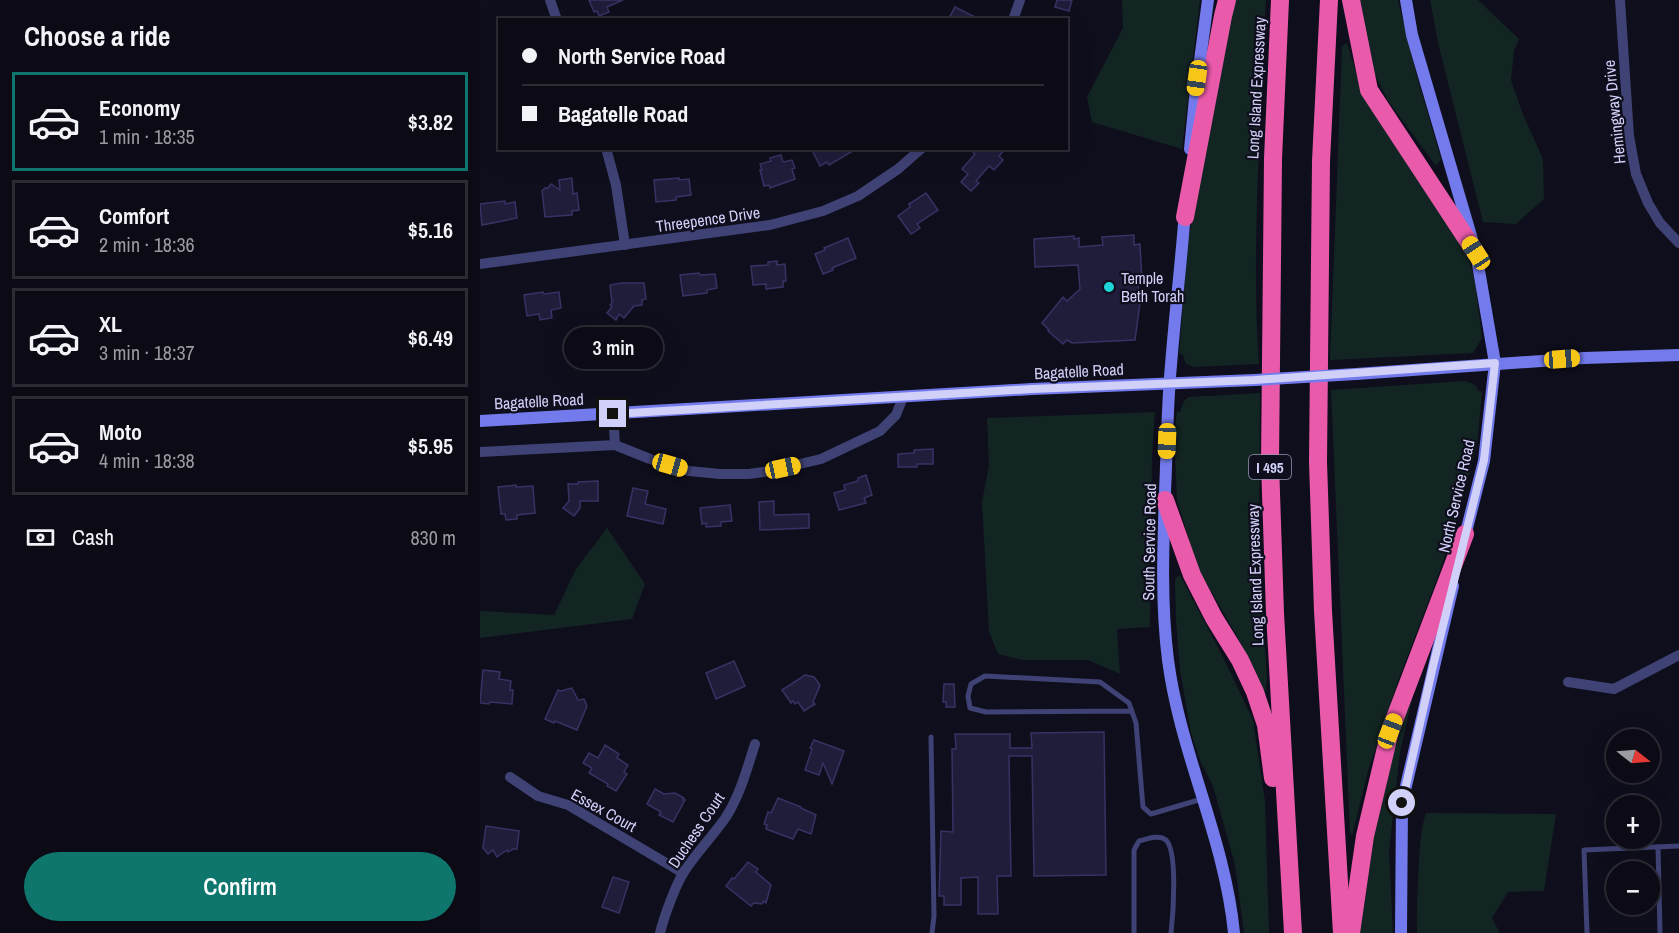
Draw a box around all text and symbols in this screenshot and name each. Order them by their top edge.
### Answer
street label: Long Island Expressway [1241,16,1271,160]
text: Choose a ride [24,18,170,54]
text: North Service Road [558,41,725,71]
car [1186,59,1208,97]
street label: Hemingway Drive [1598,59,1630,165]
text: Economy [99,93,180,123]
icon: car [27,95,81,149]
text: Bagatelle Road [558,99,688,129]
text: $3.82 [408,107,453,137]
text: 1 min · 18:35 [99,123,195,150]
text: Comfort [99,201,169,231]
street label: Threepence Drive [654,201,762,237]
icon: car [27,203,81,257]
text: $5.16 [408,215,453,245]
text: 2 min · 18:36 [99,231,195,258]
car [1459,233,1493,273]
place label: Temple Beth Torah [1121,267,1184,307]
marker: Temple Beth Torah [1102,280,1116,294]
text: XL [99,309,122,339]
icon: car [27,311,81,365]
text: $6.49 [408,323,453,353]
callout: 3 min [564,327,662,369]
text: 3 min [592,334,635,361]
text: 3 min · 18:37 [99,339,195,366]
car [1543,349,1581,369]
street label: Bagatelle Road [1034,358,1124,384]
street label: Bagatelle Road [494,388,584,414]
route end [599,400,626,427]
text: Moto [99,417,142,447]
icon: car [27,419,81,473]
car [1157,423,1177,459]
text: $5.95 [408,431,453,461]
street label: North Service Road [1432,437,1480,555]
text: 4 min · 18:38 [99,447,195,474]
car [650,451,690,479]
car [764,455,802,481]
road number: I 495 [1249,455,1291,479]
street label: South Service Road [1137,483,1161,601]
street label: Long Island Expressway [1242,503,1268,646]
icon: cash [24,521,57,554]
text: Cash [72,522,114,552]
text: 830 m [410,524,456,551]
car [1375,711,1405,751]
north arrow [1606,729,1660,783]
map controls [1606,729,1660,915]
street label: Essex Court [567,783,641,837]
street label: Duchess Court [663,788,730,872]
route start [1388,789,1415,816]
button: + [1606,795,1660,849]
button: Confirm [24,852,456,921]
button: − [1606,861,1660,915]

